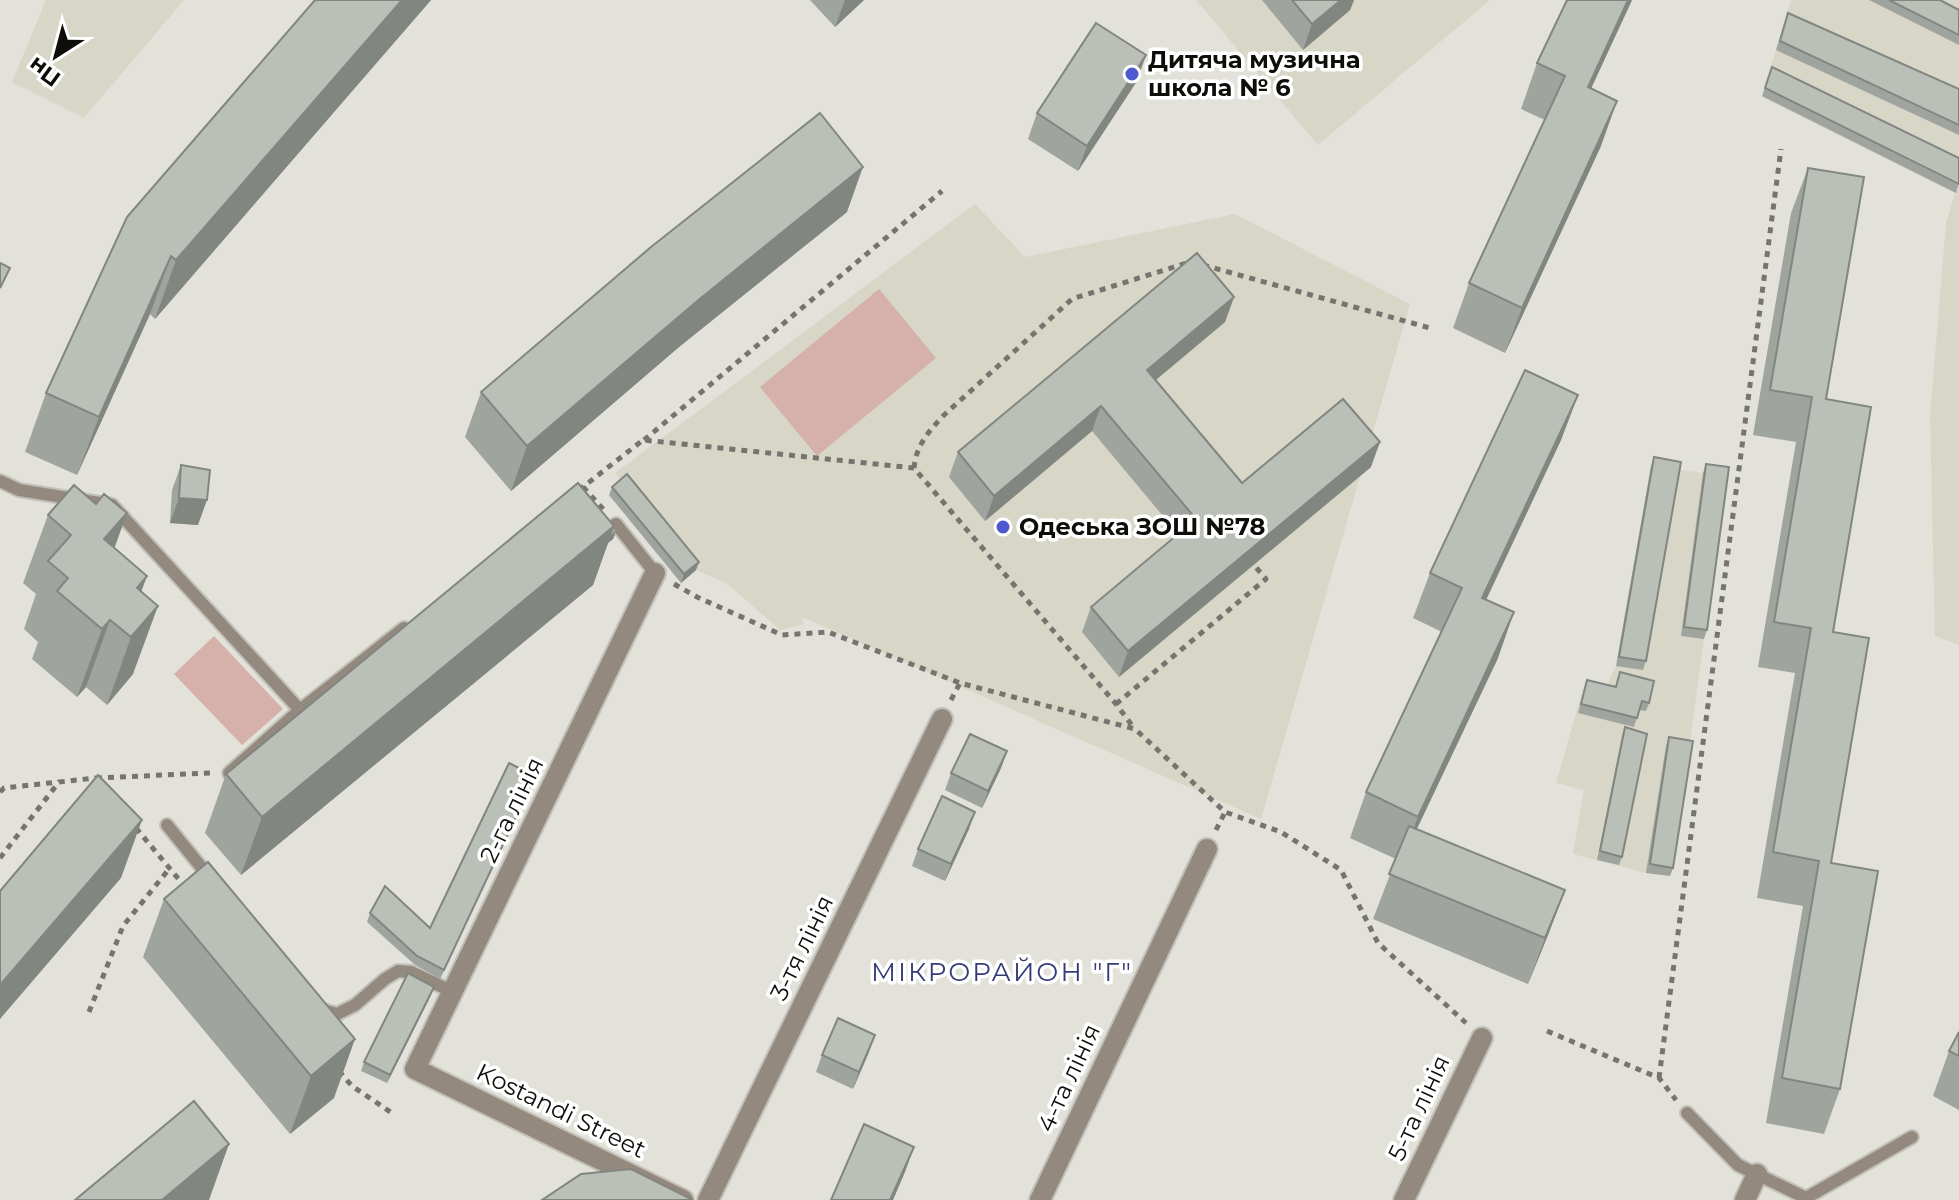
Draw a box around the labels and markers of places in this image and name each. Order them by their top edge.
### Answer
place label: Дитяча музична школа № 6 [1148,45,1360,102]
marker: Дитяча музична школа № 6 [1123,65,1141,83]
place label: Одеська ЗОШ №78 [1019,512,1265,541]
marker: Одеська ЗОШ №78 [994,518,1012,536]

